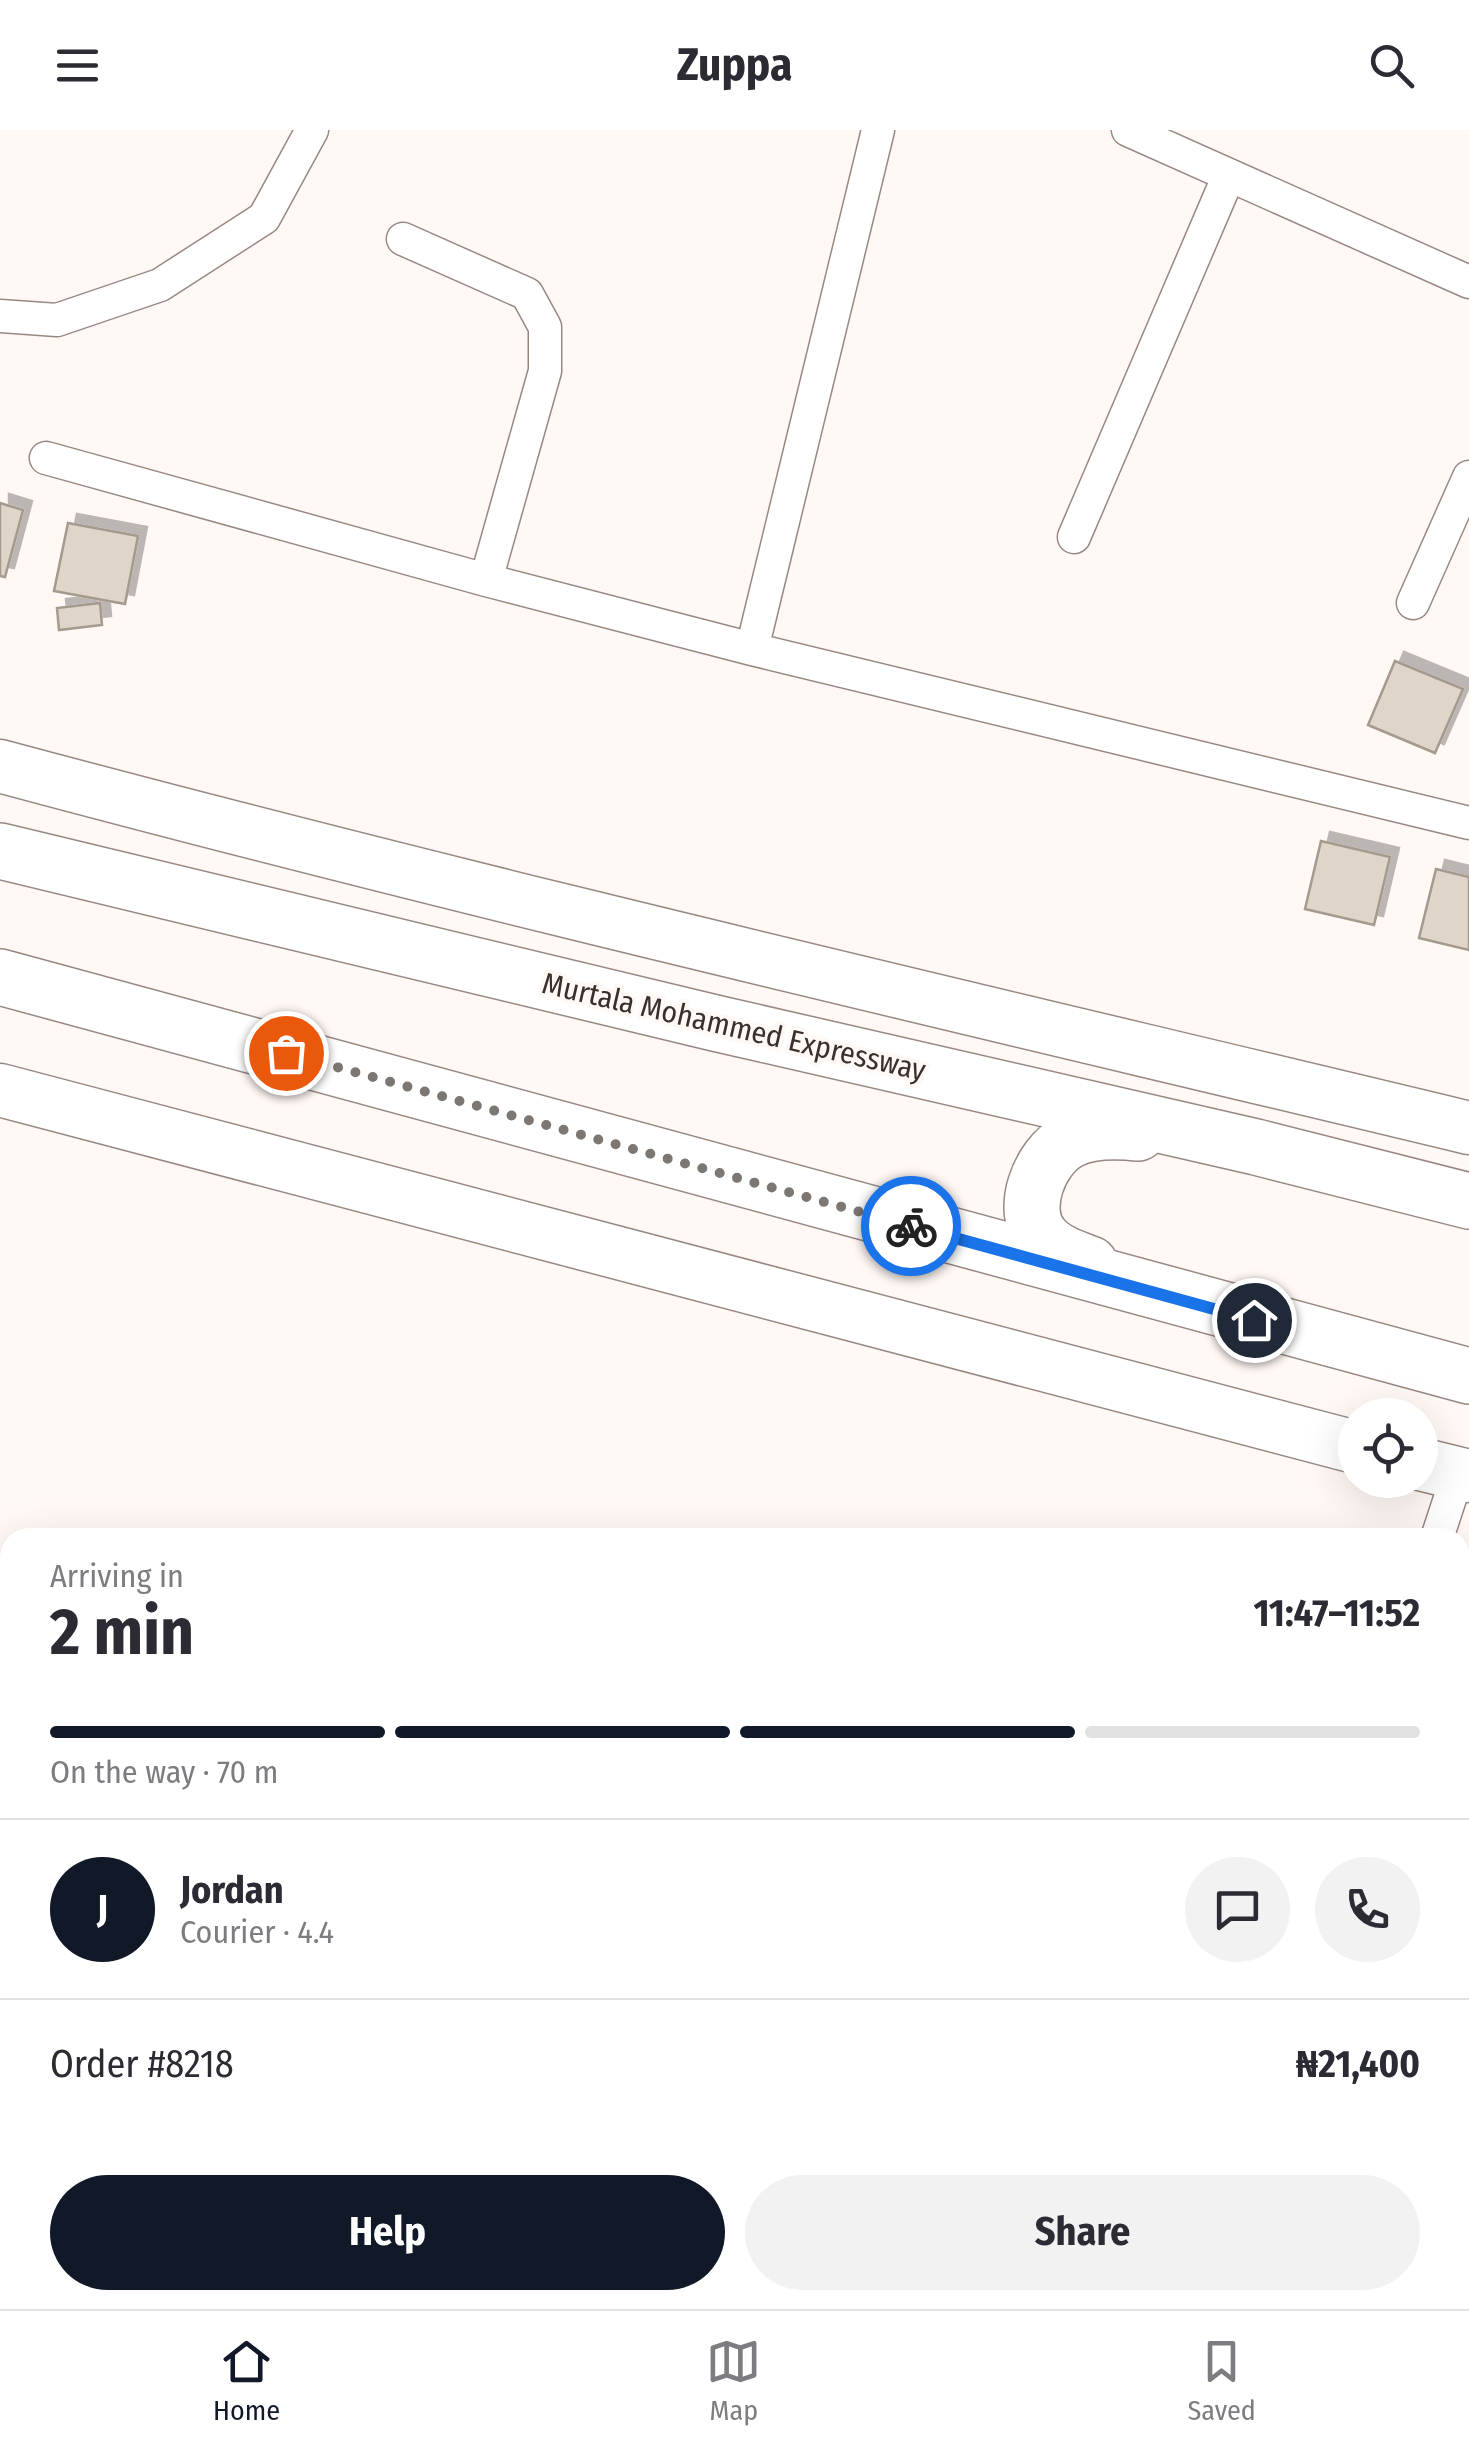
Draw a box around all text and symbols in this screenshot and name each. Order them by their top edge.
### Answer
icon: menu [50,38,105,93]
text: Zuppa [677,38,792,92]
icon: search [1364,38,1419,93]
street label: Murtala Mohammed Expressway [539,965,930,1089]
pin [244,1011,329,1096]
icon: bag [259,1026,314,1081]
courier [861,1176,961,1276]
icon: bike [884,1199,939,1254]
pin [1212,1278,1297,1363]
icon: home [1227,1293,1282,1348]
map controls [1338,1398,1438,1498]
button: locate [1338,1398,1438,1498]
text: Arriving in [50,1557,184,1595]
text: 11:47–11:52 [1253,1590,1420,1636]
text: 2 min [50,1593,194,1671]
text: On the way · 70 m [50,1753,278,1791]
button: chat [1185,1857,1290,1962]
button: phone [1315,1857,1420,1962]
text: Jordan [180,1867,284,1913]
text: J [97,1886,108,1932]
text: Courier · 4.4 [180,1913,334,1951]
text: Order #8218 [50,2041,234,2087]
text: ₦21,400 [1296,2041,1420,2087]
button: Help [50,2175,725,2290]
button: Share [745,2175,1420,2290]
tab: Home [213,2334,280,2427]
tab: Map [706,2334,761,2427]
tab: Saved [1187,2334,1256,2427]

